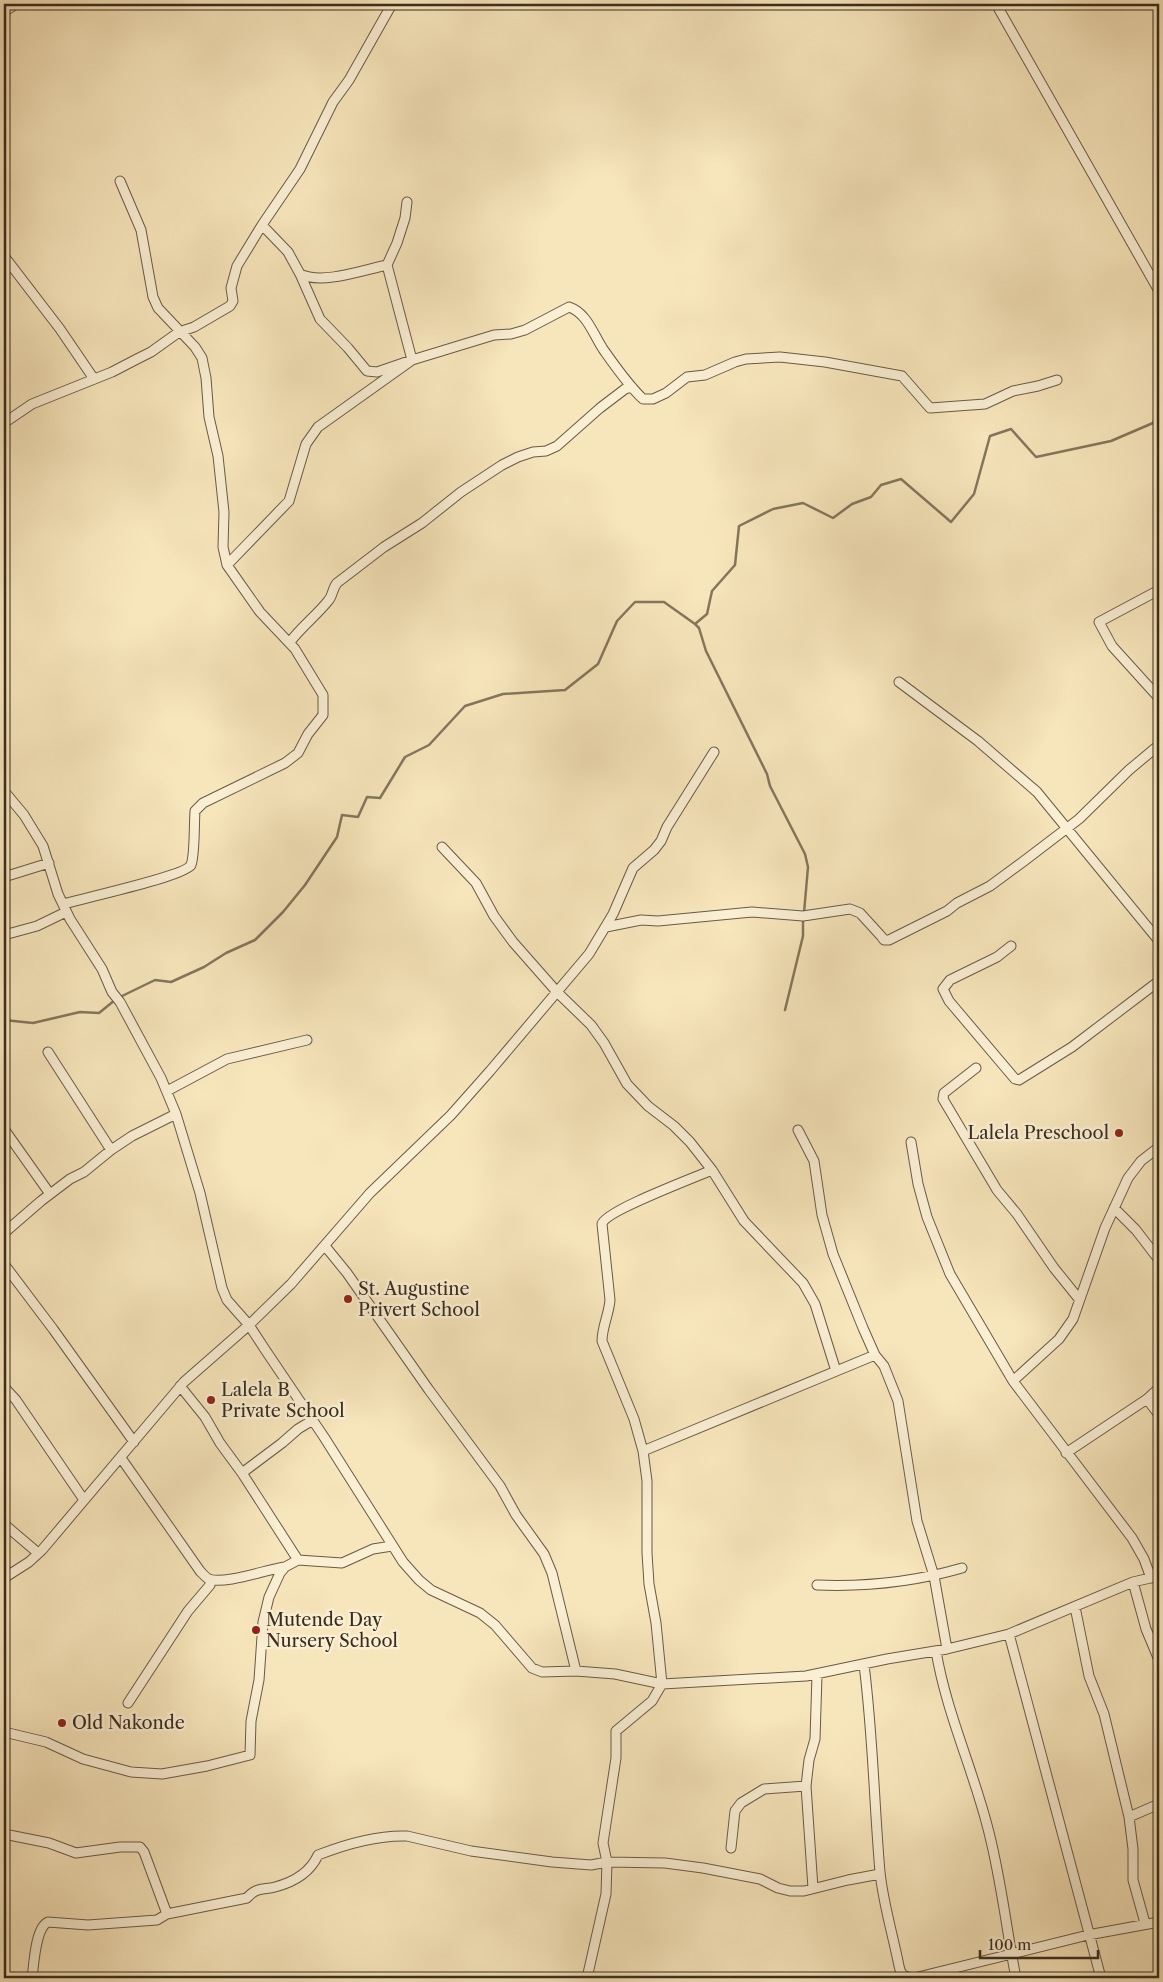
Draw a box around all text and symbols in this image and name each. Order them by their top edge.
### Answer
place label: Lalela Preschool [968,1122,1109,1144]
marker: Lalela Preschool [1113,1127,1125,1139]
place label: St. Augustine Privert School [358,1278,480,1321]
marker: St. Augustine Privert School [342,1293,354,1305]
place label: Lalela B Private School [221,1379,345,1422]
marker: Lalela B Private School [205,1394,217,1406]
place label: Mutende Day Nursery School [266,1609,398,1652]
marker: Mutende Day Nursery School [250,1624,262,1636]
place label: Old Nakonde [72,1712,185,1734]
marker: Old Nakonde [56,1717,68,1729]
scale bar [980,1927,1098,1959]
text: 100 m [988,1935,1031,1954]

